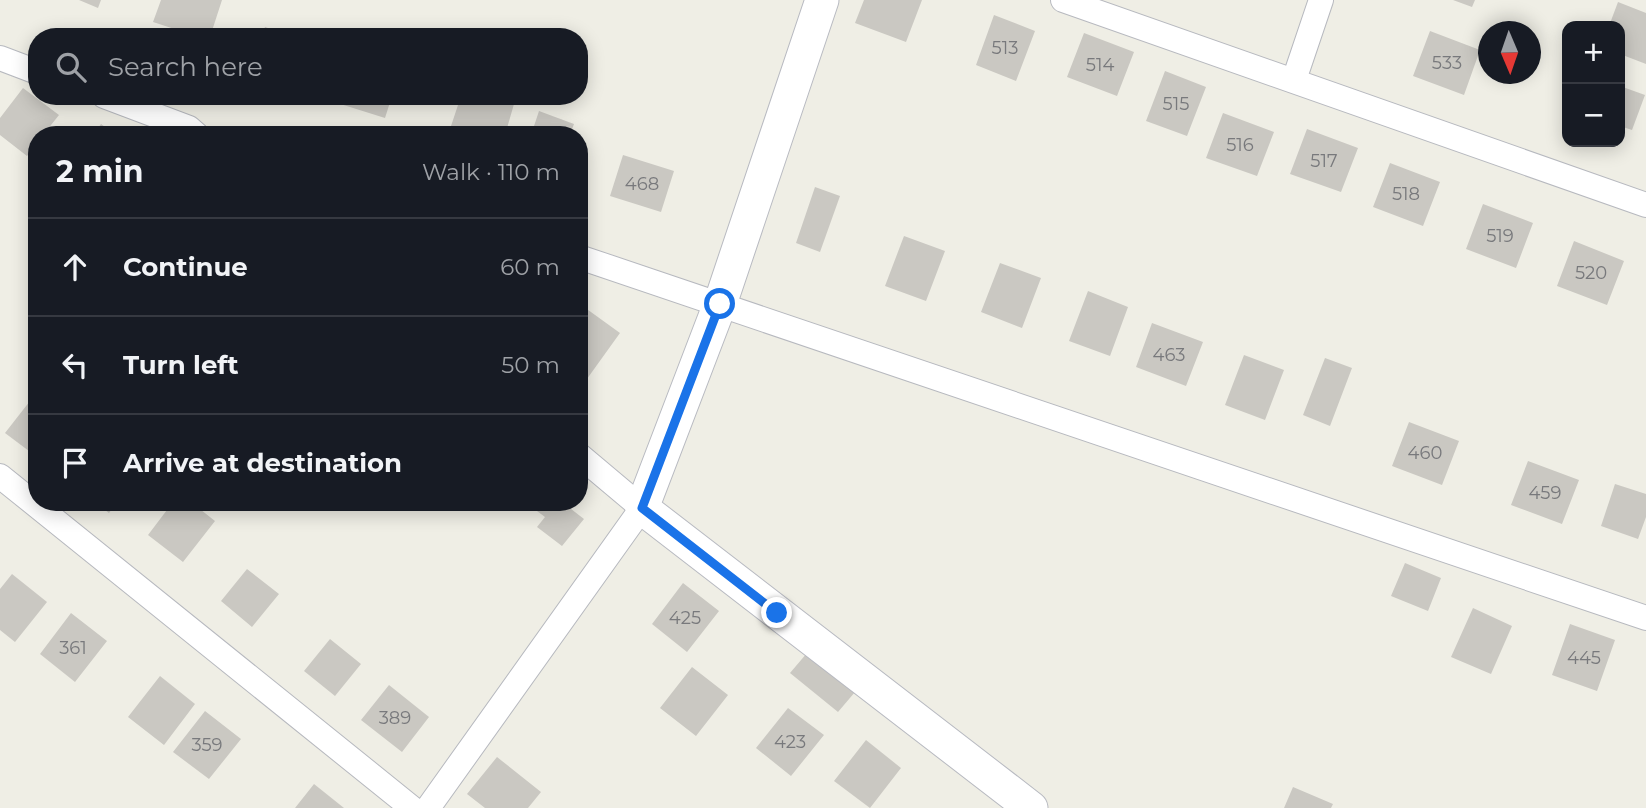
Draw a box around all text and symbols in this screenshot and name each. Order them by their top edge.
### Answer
north arrow [1478,21,1541,84]
map controls [1562,21,1625,147]
button: + [1562,21,1625,84]
search box [28,28,588,105]
house number: 513 [992,37,1018,59]
icon: search [52,48,90,86]
text: Search here [108,51,263,83]
house number: 533 [1432,52,1462,74]
house number: 514 [1086,54,1114,76]
button: − [1562,84,1625,147]
house number: 515 [1163,93,1189,115]
house number: 516 [1226,134,1254,156]
house number: 517 [1310,150,1338,172]
text: 2 min [56,153,143,190]
text: Walk · 110 m [422,158,560,186]
house number: 468 [625,173,659,195]
house number: 518 [1392,183,1420,205]
house number: 519 [1486,225,1514,247]
icon: ahead [56,248,94,286]
text: Continue [123,251,248,283]
text: 60 m [500,253,560,281]
house number: 520 [1575,262,1607,284]
route start [704,288,735,319]
house number: 463 [1152,344,1186,366]
icon: left [56,346,94,384]
text: Turn left [123,349,239,381]
text: 50 m [501,351,560,379]
house number: 460 [1408,442,1442,464]
icon: arrive [56,444,94,482]
text: Arrive at destination [123,447,402,479]
house number: 459 [1528,482,1562,504]
route end [761,597,792,628]
house number: 425 [669,607,701,629]
house number: 361 [59,637,87,659]
house number: 445 [1567,647,1601,669]
house number: 389 [379,707,411,729]
house number: 423 [774,731,806,753]
house number: 359 [191,734,223,756]

